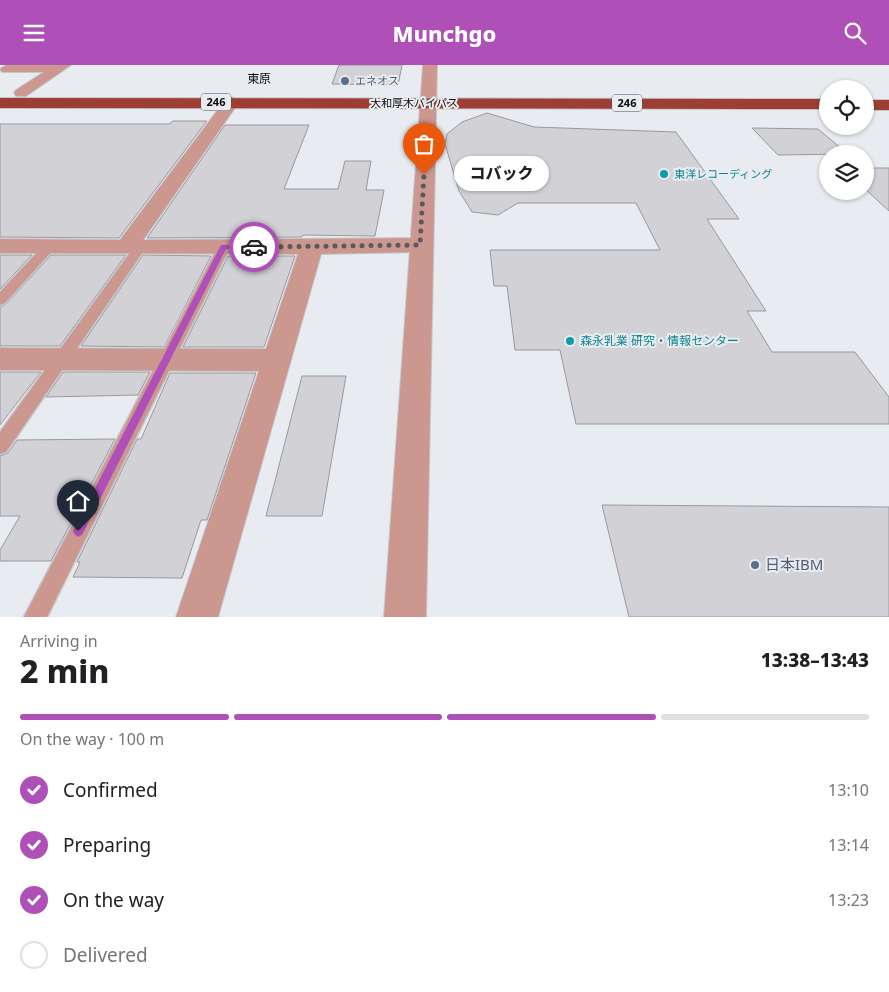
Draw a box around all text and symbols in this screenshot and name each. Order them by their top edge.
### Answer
text: Munchgo [393,18,496,48]
icon: menu [20,19,48,47]
icon: search [841,19,869,47]
district label: 東原 [247,70,271,87]
place label: エネオス [355,73,399,88]
marker: エネオス [339,75,351,87]
map controls [819,80,874,200]
button: locate [819,80,874,135]
road number: 246 [201,93,231,111]
road number: 246 [612,94,642,111]
street label: 大和厚木バイパス [370,95,458,110]
pin [403,123,445,174]
icon: bag [410,130,438,158]
button: layers [819,145,874,200]
callout: コバック [454,157,549,191]
text: コバック [469,162,534,184]
place label: 東洋レコーディング [674,166,772,181]
marker: 東洋レコーディング [658,168,670,180]
courier [229,222,279,272]
icon: car [240,233,268,261]
place label: 森永乳業 研究・情報センター [580,332,739,349]
marker: 森永乳業 研究・情報センター [564,335,576,347]
pin [57,480,99,531]
icon: home [64,487,92,515]
place label: 日本IBM [765,554,823,574]
marker: 日本IBM [749,559,761,571]
text: Arriving in [20,630,98,652]
text: 13:38–13:43 [761,647,869,673]
text: 2 min [20,649,109,692]
text: On the way · 100 m [20,728,164,750]
icon: check [20,776,48,804]
text: Confirmed [63,777,158,803]
text: 13:10 [828,779,869,801]
icon: check [20,831,48,859]
text: Preparing [63,832,151,858]
text: 13:14 [828,834,869,856]
icon: check [20,886,48,914]
text: On the way [63,887,164,913]
text: 13:23 [828,889,869,911]
text: Delivered [63,942,148,968]

